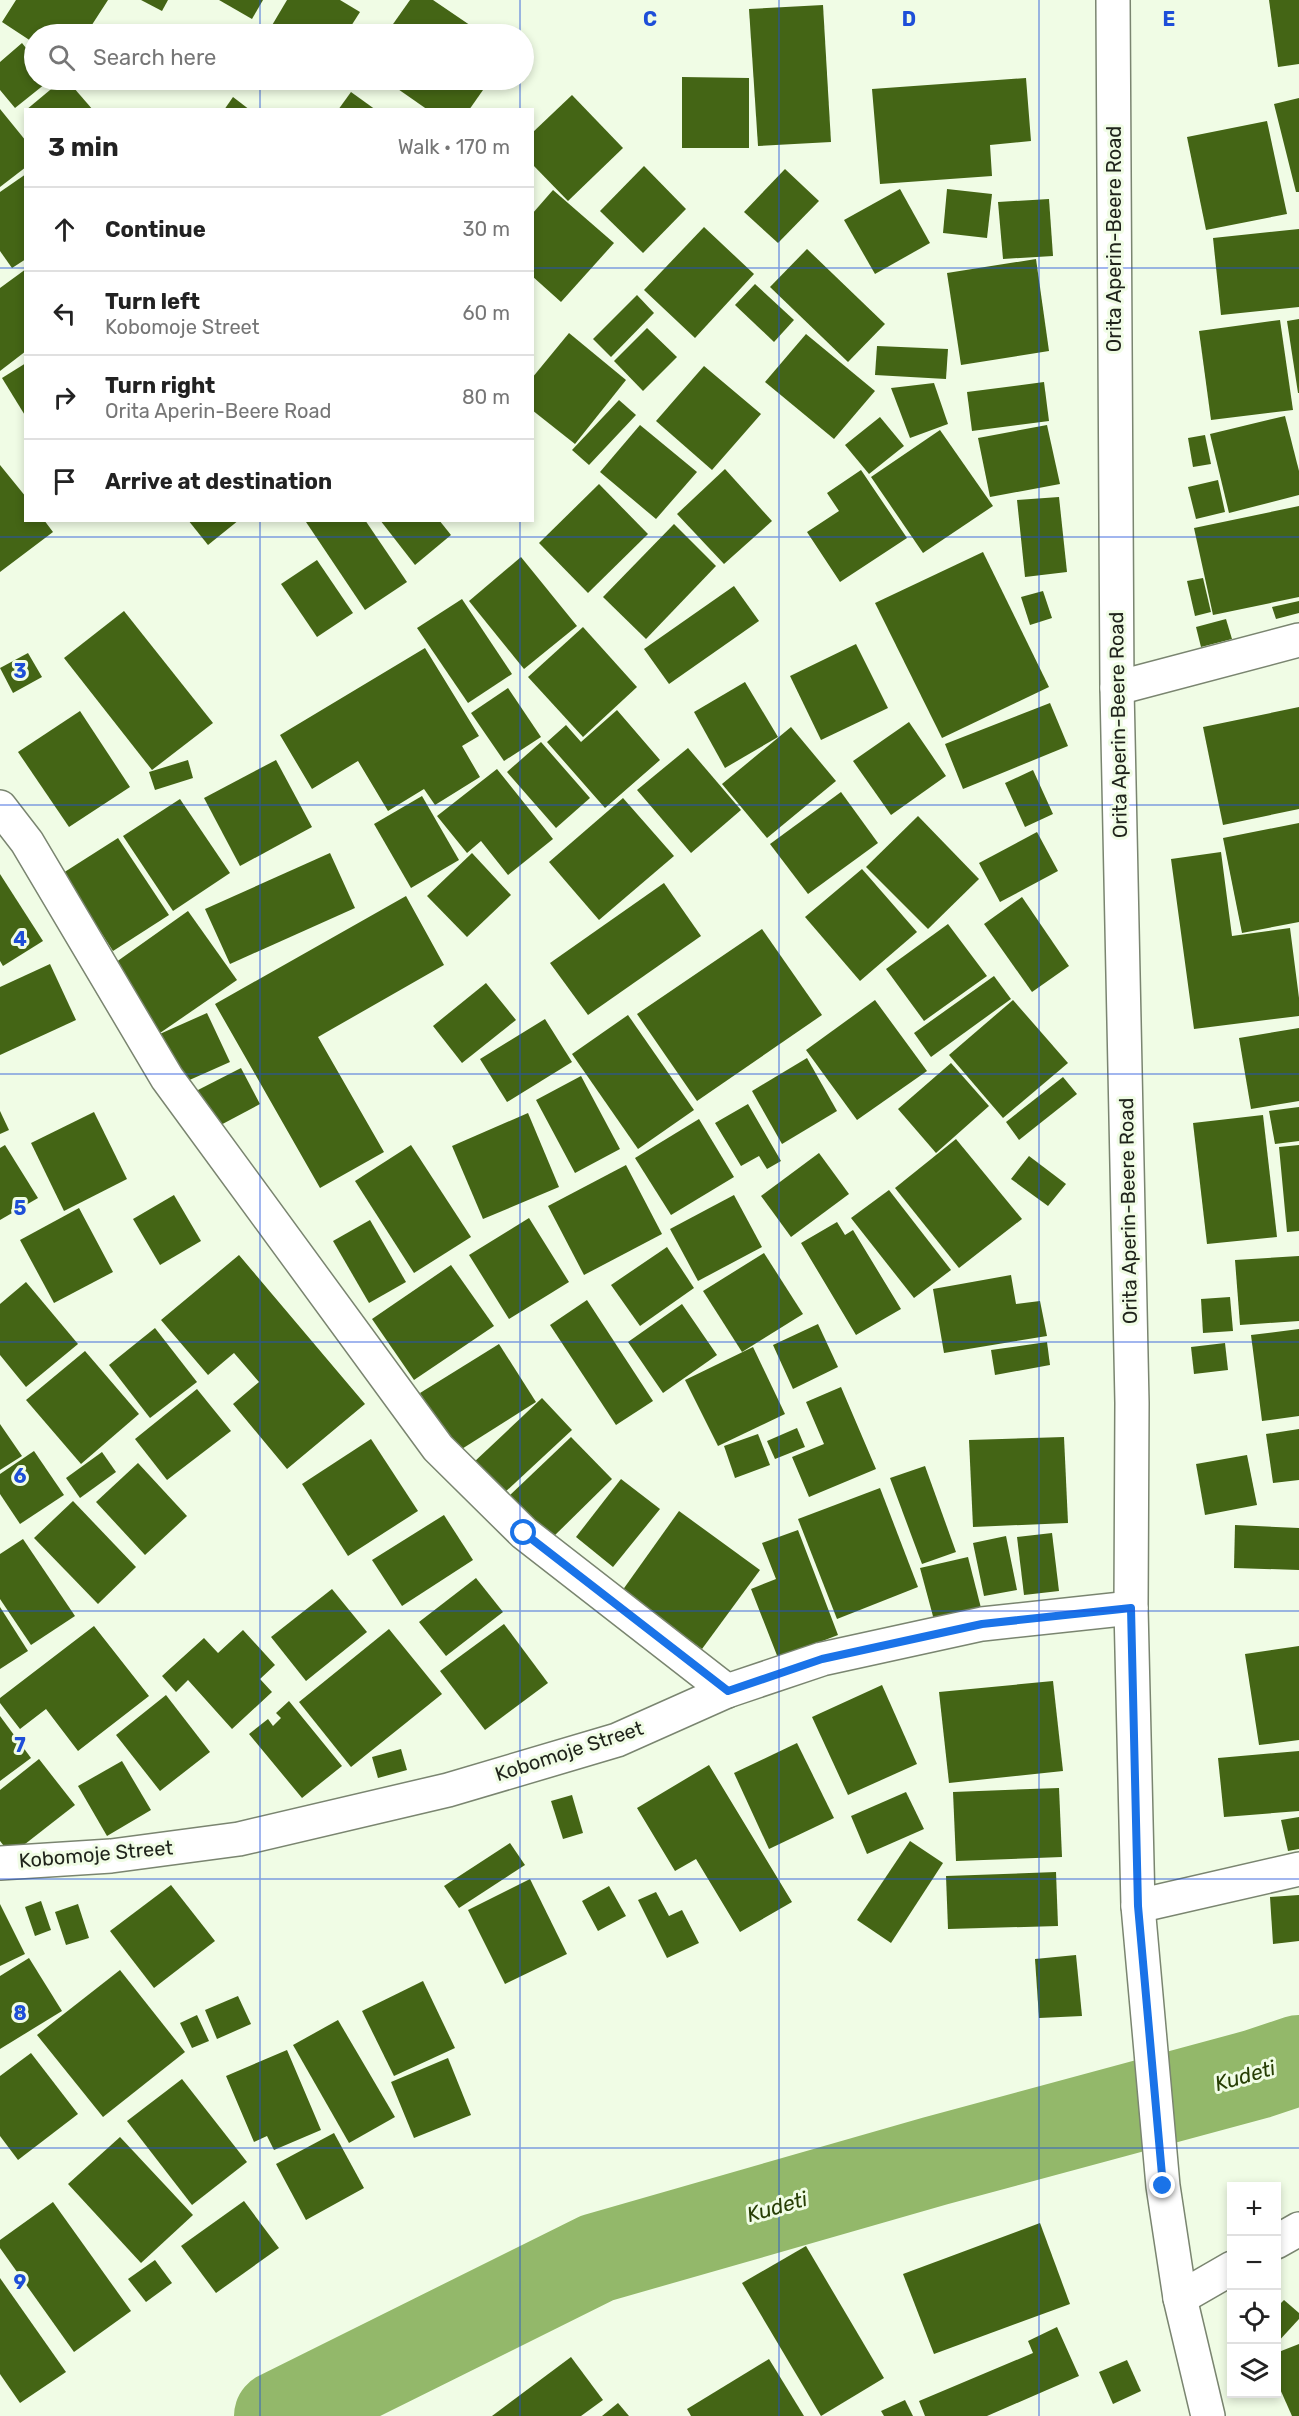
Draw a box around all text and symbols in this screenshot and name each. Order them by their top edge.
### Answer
text: C [643,7,657,31]
text: D [902,7,916,31]
text: E [1163,7,1175,31]
search box [24,24,534,90]
icon: search [45,41,78,74]
text: Search here [93,44,216,71]
street label: Orita Aperin-Beere Road [1102,126,1126,352]
text: 3 min [48,132,119,163]
text: Walk · 170 m [398,135,510,159]
icon: ahead [48,213,81,246]
text: Continue [105,216,206,243]
text: 30 m [463,217,510,241]
text: Turn left [105,288,200,315]
icon: left [48,297,81,330]
text: 60 m [463,301,510,325]
text: Kobomoje Street [105,315,260,339]
text: Turn right [105,372,215,399]
icon: right [48,381,81,414]
text: 80 m [462,385,510,409]
text: Orita Aperin-Beere Road [105,399,332,423]
icon: arrive [48,465,81,498]
text: Arrive at destination [105,468,332,495]
street label: Orita Aperin-Beere Road [1104,612,1132,838]
text: 3 [13,659,27,683]
text: 4 [13,927,27,951]
street label: Orita Aperin-Beere Road [1114,1098,1142,1324]
text: 5 [14,1196,27,1220]
text: 6 [13,1464,27,1488]
route start [510,1519,536,1545]
street label: Kobomoje Street [492,1716,646,1786]
text: 7 [14,1733,26,1757]
street label: Kobomoje Street [18,1835,174,1873]
text: 8 [13,2001,27,2025]
water label: Kudeti [1212,2055,1279,2096]
route end [1149,2172,1175,2198]
map controls [1227,2182,1281,2398]
button: + [1227,2182,1281,2236]
water label: Kudeti [744,2186,811,2227]
button: − [1227,2236,1281,2290]
text: 9 [14,2270,27,2294]
button: locate [1227,2290,1281,2344]
button: layers [1227,2344,1281,2398]

